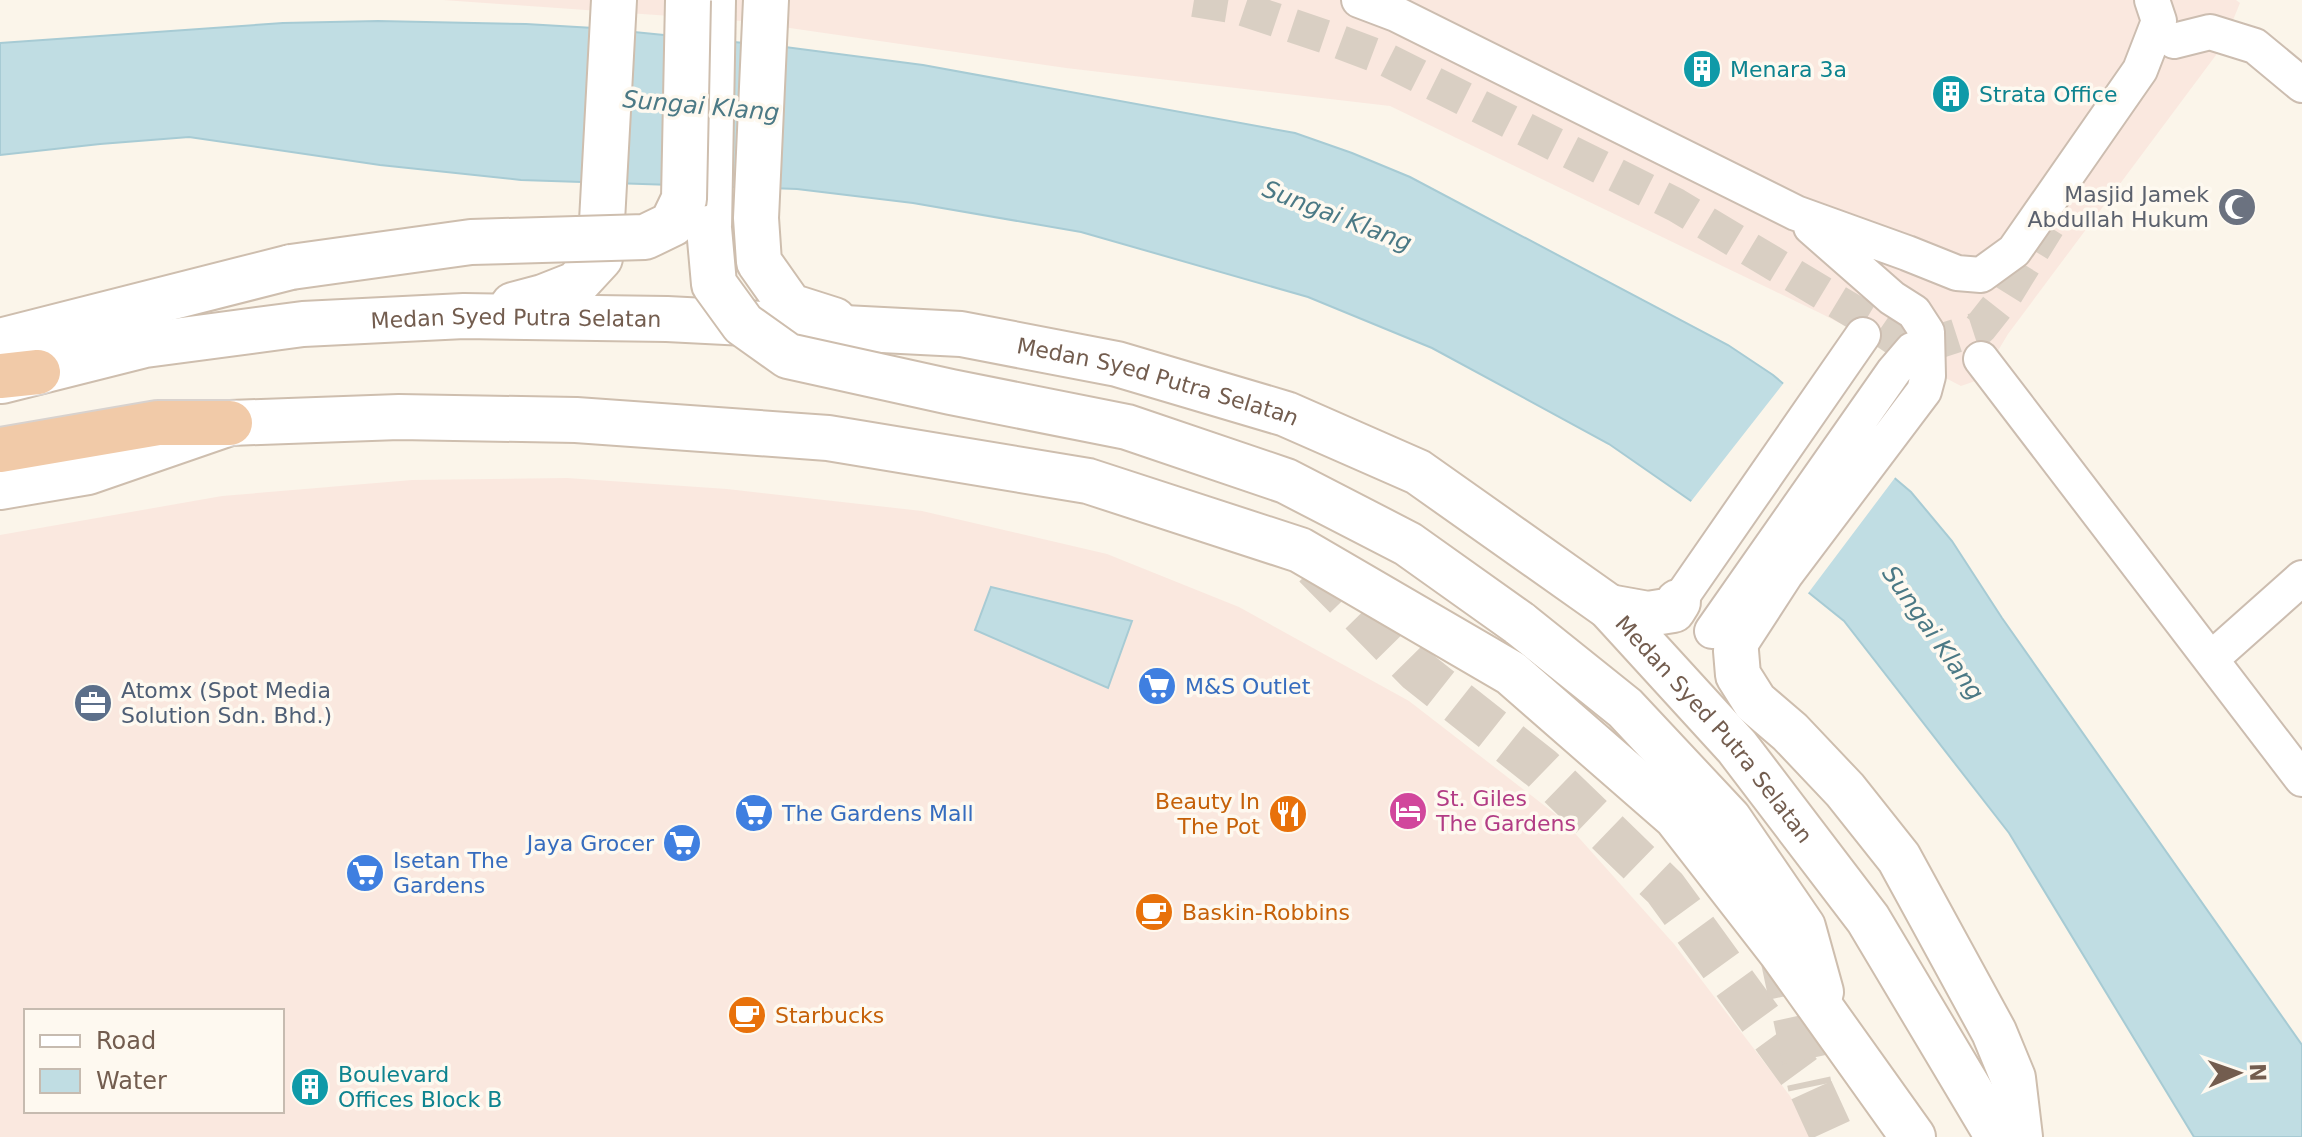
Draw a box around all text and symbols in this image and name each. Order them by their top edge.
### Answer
building icon: Menara 3a [1681,48,1723,90]
place label: Menara 3a [1730,57,1847,82]
building icon: Strata Office [1930,73,1972,115]
place label: Strata Office [1979,82,2117,107]
water label: Sungai Klang [621,85,781,127]
water label: Sungai Klang [1258,175,1416,257]
place label: Masjid Jamek Abdullah Hukum [2028,182,2209,232]
mosque icon: Masjid Jamek Abdullah Hukum [2216,186,2258,228]
street label: Medan Syed Putra Selatan [370,303,661,333]
street label: Medan Syed Putra Selatan [1015,333,1303,431]
water label: Sungai Klang [1876,560,1990,706]
street label: Medan Syed Putra Selatan [1611,610,1818,848]
supermarket icon: M&S Outlet [1136,665,1178,707]
place label: M&S Outlet [1185,674,1311,699]
place label: Atomx (Spot Media Solution Sdn. Bhd.) [121,678,332,728]
office icon: Atomx (Spot Media Solution Sdn. Bhd.) [72,682,114,724]
place label: St. Giles The Gardens [1435,786,1576,836]
place label: Beauty In The Pot [1155,789,1260,839]
hotel icon: St. Giles The Gardens [1387,790,1429,832]
supermarket icon: The Gardens Mall [733,792,775,834]
restaurant icon: Beauty In The Pot [1267,793,1309,835]
place label: The Gardens Mall [781,801,974,826]
supermarket icon: Jaya Grocer [661,822,703,864]
place label: Jaya Grocer [525,831,655,856]
place label: Isetan The Gardens [393,848,508,898]
supermarket icon: Isetan The Gardens [344,852,386,894]
cafe icon: Baskin-Robbins [1133,891,1175,933]
place label: Baskin-Robbins [1182,900,1350,925]
cafe icon: Starbucks [726,994,768,1036]
place label: Starbucks [775,1003,884,1028]
legend [24,1009,284,1113]
text: Road [96,1027,156,1055]
north arrow [2198,1033,2278,1113]
place label: Boulevard Offices Block B [338,1062,502,1112]
text: N [2245,1063,2270,1082]
building icon: Boulevard Offices Block B [289,1066,331,1108]
text: Water [96,1067,167,1095]

